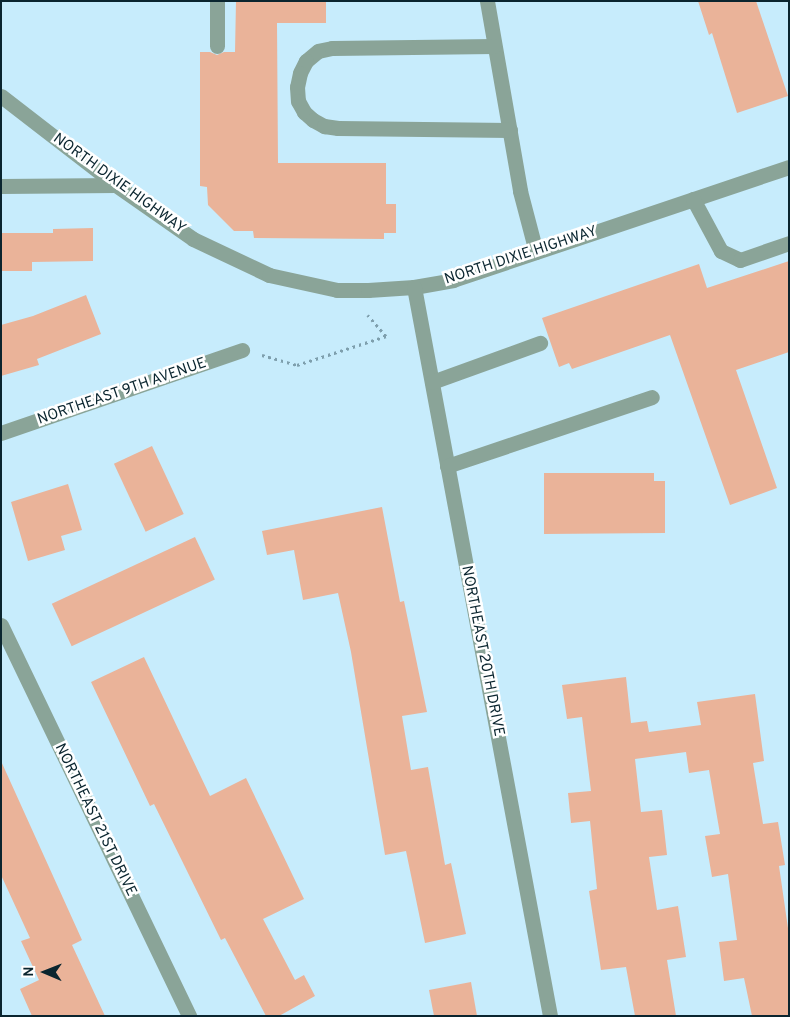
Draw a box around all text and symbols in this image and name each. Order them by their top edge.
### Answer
street label: NORTH DIXIE HIGHWAY [49,130,189,238]
street label: NORTH DIXIE HIGHWAY [442,223,600,289]
street label: NORTHEAST 9TH AVENUE [35,354,209,430]
street label: NORTHEAST 20TH DRIVE [457,564,507,738]
street label: NORTHEAST 21ST DRIVE [50,740,140,900]
north arrow [20,947,70,997]
text: N [21,967,38,977]

